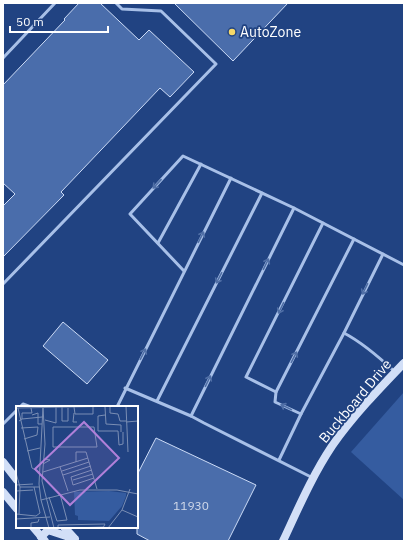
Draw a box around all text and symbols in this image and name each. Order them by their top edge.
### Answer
scale bar [10,8,108,34]
text: 50 m [16,14,44,29]
place label: AutoZone [240,23,301,41]
marker: AutoZone [227,27,237,37]
one-way arrow [153,179,162,189]
one-way arrow [198,232,205,244]
one-way arrow [263,259,270,271]
one-way arrow [215,272,222,284]
one-way arrow [361,283,368,295]
one-way arrow [277,301,284,313]
one-way arrow [140,348,147,360]
one-way arrow [291,351,298,363]
street label: Buckboard Drive [315,355,395,447]
one-way arrow [205,375,212,387]
one-way arrow [280,403,292,410]
inset map [16,406,138,528]
house number: 11930 [173,498,209,513]

